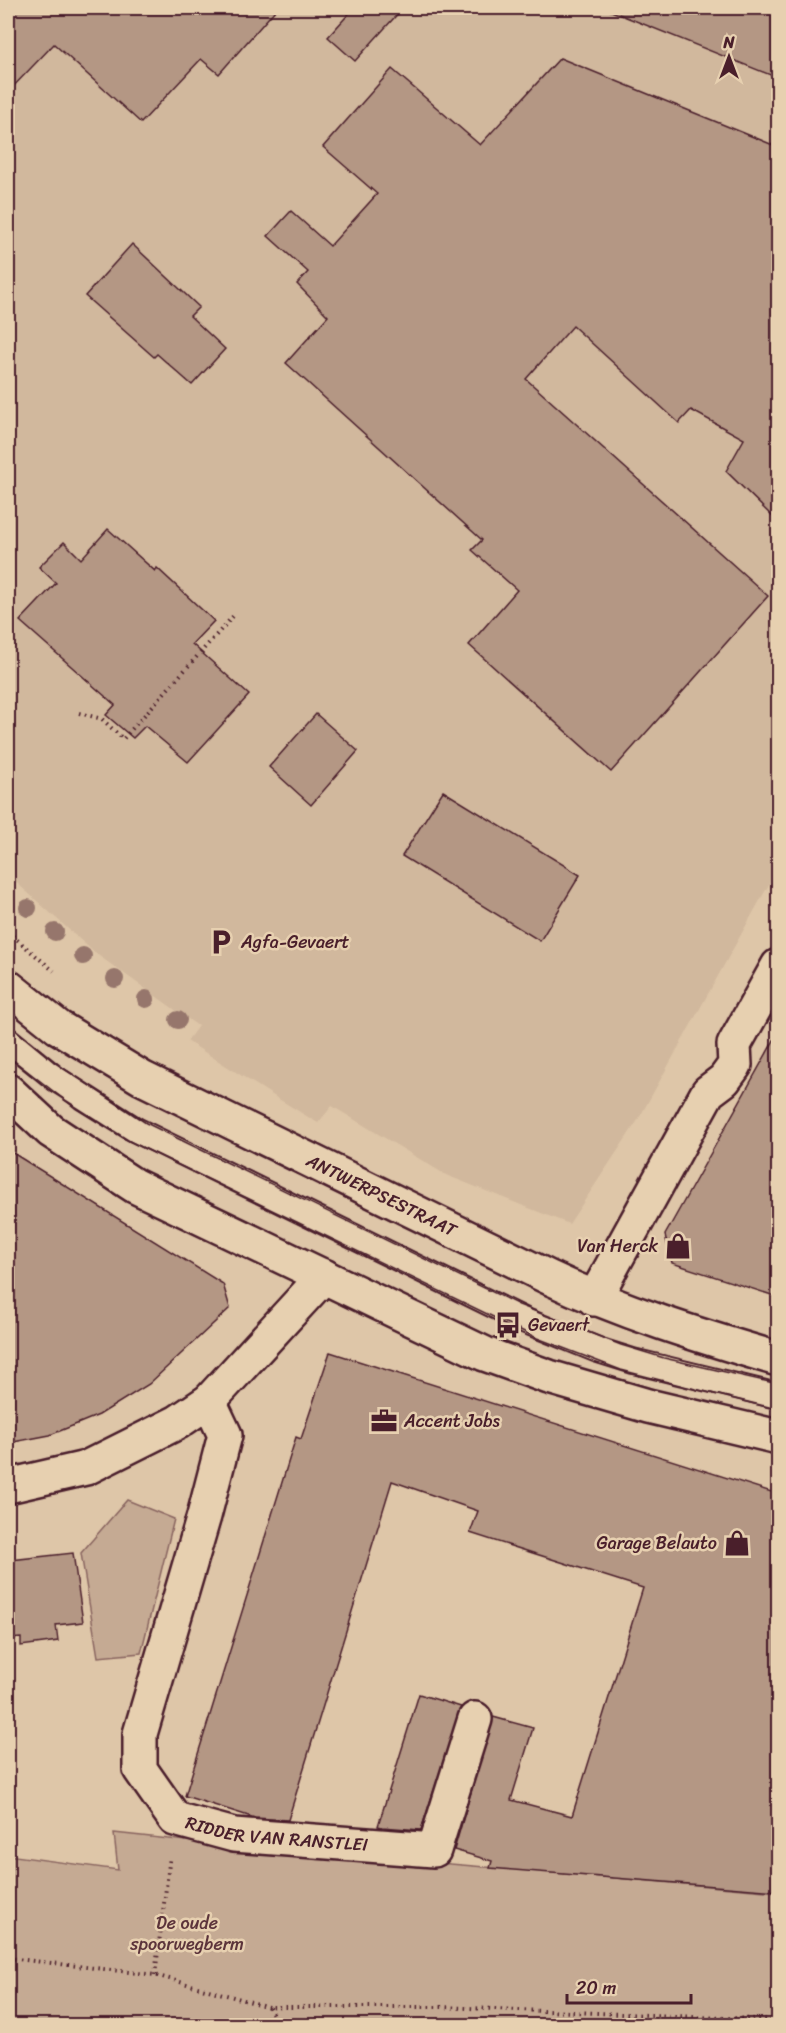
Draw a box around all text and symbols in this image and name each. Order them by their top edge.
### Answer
north arrow [699,27,759,87]
text: N [722,28,735,57]
place label: Agfa-Gevaert [240,926,350,958]
parking icon: Agfa-Gevaert [206,927,236,957]
street label: ANTWERPSESTRAAT [300,1144,463,1246]
place label: Van Herck [577,1230,658,1262]
shop icon: Van Herck [663,1231,693,1261]
place label: Gevaert [528,1309,590,1341]
bus stop icon: Gevaert [493,1310,523,1340]
place label: Accent Jobs [403,1405,501,1437]
office icon: Accent Jobs [369,1406,399,1436]
place label: Garage Belauto [596,1527,717,1559]
shop icon: Garage Belauto [722,1528,752,1558]
street label: RIDDER VAN RANSTLEI [182,1807,370,1861]
park label: De oude spoorwegberm [129,1907,244,1960]
scale bar [567,1967,692,2005]
text: 20 m [576,1972,616,2004]

